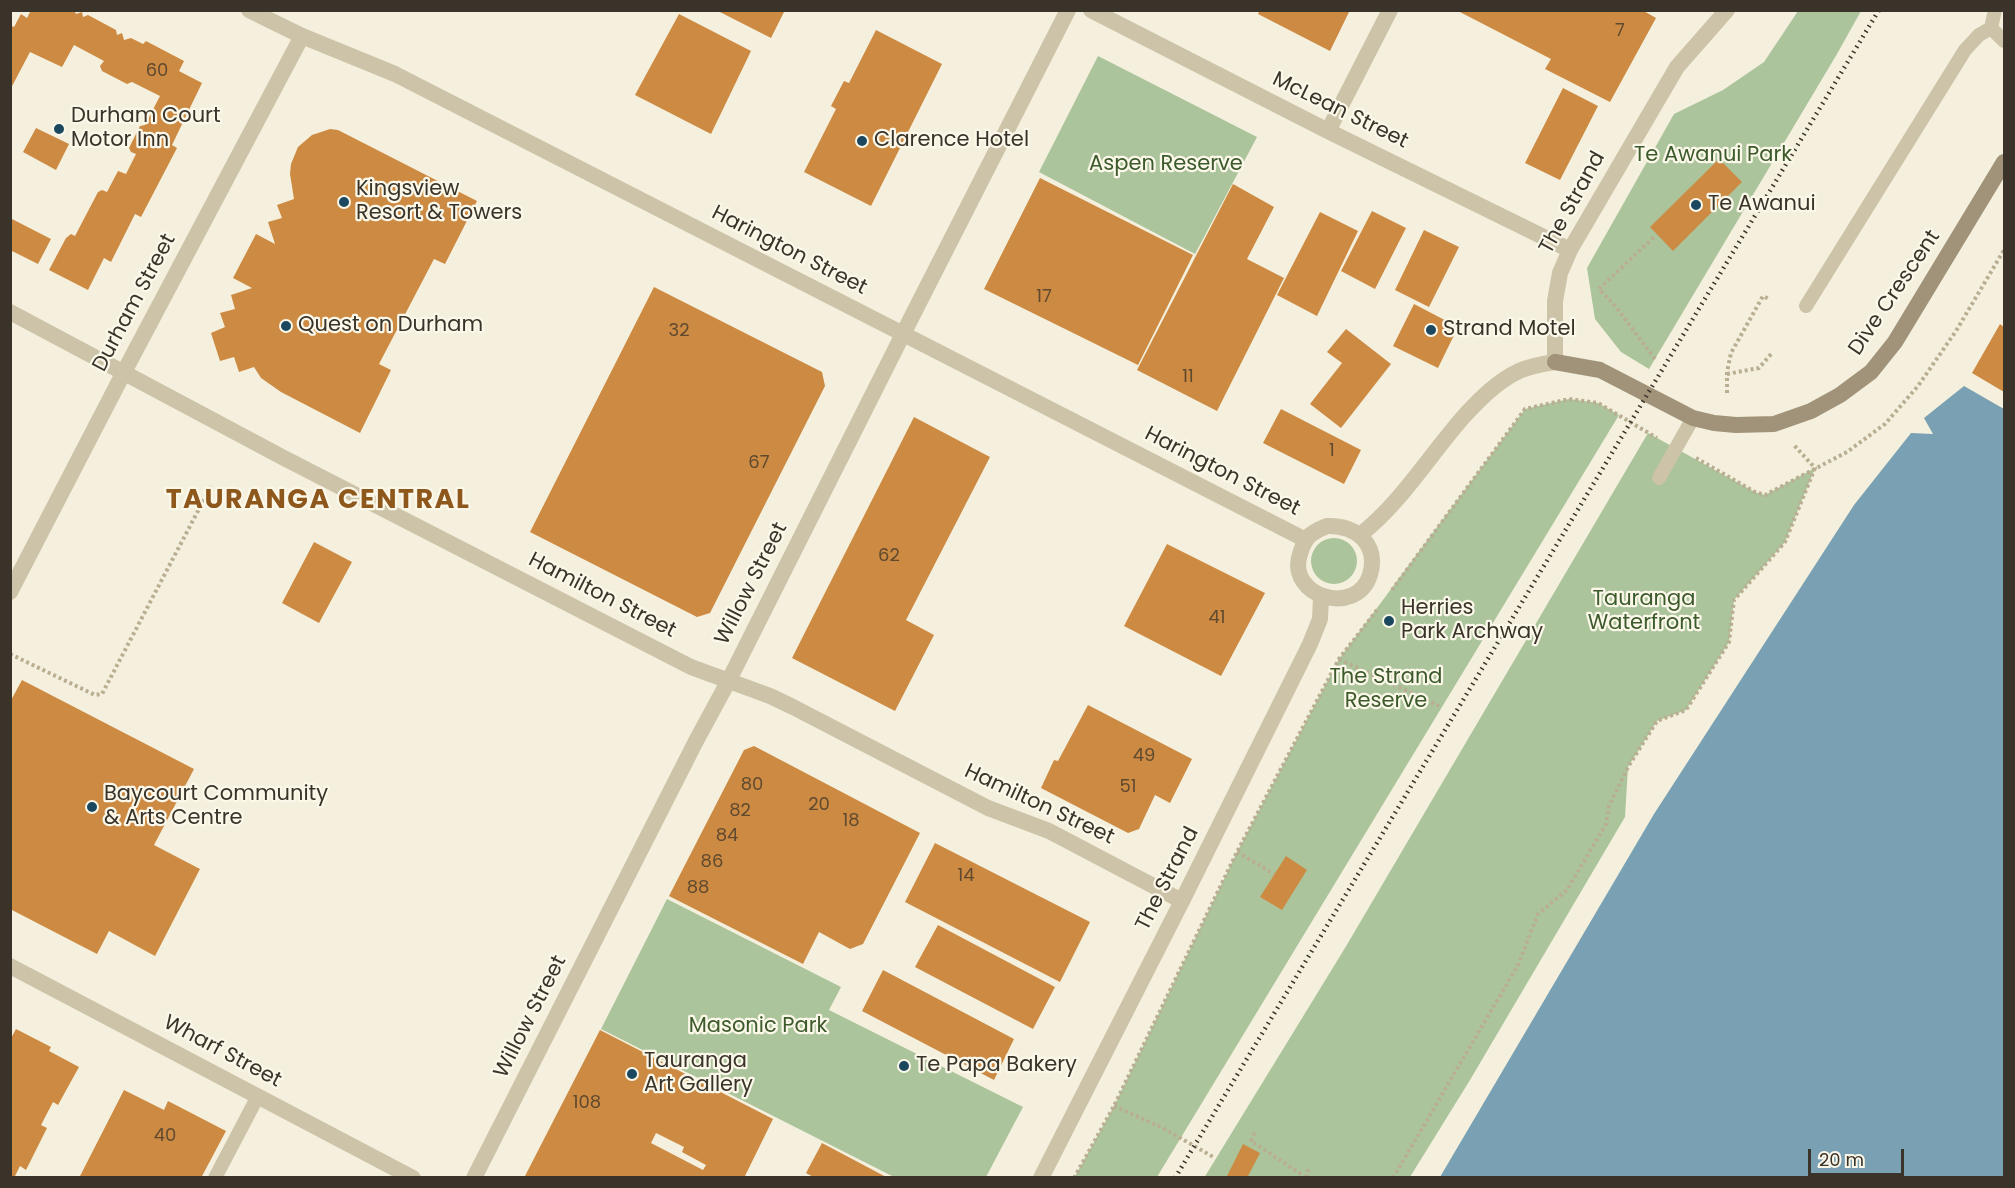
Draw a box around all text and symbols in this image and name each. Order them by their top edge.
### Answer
house number: 7 [1615,20,1625,42]
house number: 60 [146,60,168,82]
street label: McLean Street [1268,67,1412,155]
place label: Durham Court Motor Inn [71,104,221,154]
marker: Durham Court Motor Inn [52,122,66,136]
place label: Clarence Hotel [874,128,1029,154]
marker: Clarence Hotel [855,134,869,148]
park label: Te Awanui Park [1634,143,1792,169]
street label: The Strand [1535,147,1611,259]
park label: Aspen Reserve [1089,152,1243,178]
place label: Kingsview Resort & Towers [356,177,522,227]
place label: Te Awanui [1708,192,1816,218]
marker: Kingsview Resort & Towers [337,195,351,209]
marker: Te Awanui [1689,198,1703,212]
street label: Harington Street [707,201,871,301]
street label: Dive Crescent [1844,226,1946,360]
street label: Durham Street [88,230,182,376]
house number: 17 [1036,286,1052,308]
place label: Quest on Durham [298,313,483,339]
place label: Strand Motel [1443,317,1576,343]
marker: Quest on Durham [279,319,293,333]
house number: 32 [669,320,689,342]
marker: Strand Motel [1424,323,1438,337]
house number: 11 [1182,366,1194,388]
street label: Harington Street [1140,422,1304,522]
house number: 1 [1329,440,1335,462]
house number: 67 [748,452,770,474]
district label: TAURANGA CENTRAL [166,485,470,517]
street label: Willow Street [710,519,794,649]
house number: 62 [878,545,900,567]
street label: Hamilton Street [524,548,680,644]
park label: Tauranga Waterfront [1588,587,1700,637]
place label: Herries Park Archway [1401,596,1543,646]
house number: 41 [1208,607,1226,629]
marker: Herries Park Archway [1382,614,1396,628]
park label: The Strand Reserve [1329,665,1443,715]
house number: 49 [1133,745,1155,767]
street label: Hamilton Street [960,759,1118,851]
house number: 80 [741,774,763,796]
house number: 51 [1119,776,1137,798]
place label: Baycourt Community & Arts Centre [104,782,328,832]
house number: 20 [808,794,830,816]
marker: Baycourt Community & Arts Centre [85,800,99,814]
house number: 82 [729,800,751,822]
house number: 18 [842,810,860,832]
street label: The Strand [1131,823,1205,935]
house number: 84 [716,825,738,847]
house number: 86 [701,851,723,873]
house number: 14 [957,865,975,887]
house number: 88 [687,877,709,899]
street label: Willow Street [489,952,573,1082]
street label: Wharf Street [159,1010,285,1094]
park label: Masonic Park [689,1014,827,1040]
place label: Tauranga Art Gallery [644,1049,753,1099]
place label: Te Papa Bakery [916,1053,1077,1079]
marker: Te Papa Bakery [897,1059,911,1073]
marker: Tauranga Art Gallery [625,1067,639,1081]
house number: 108 [573,1092,601,1114]
house number: 40 [154,1125,176,1147]
scale bar [1811,1137,1907,1175]
text: 20 m [1819,1147,1864,1172]

